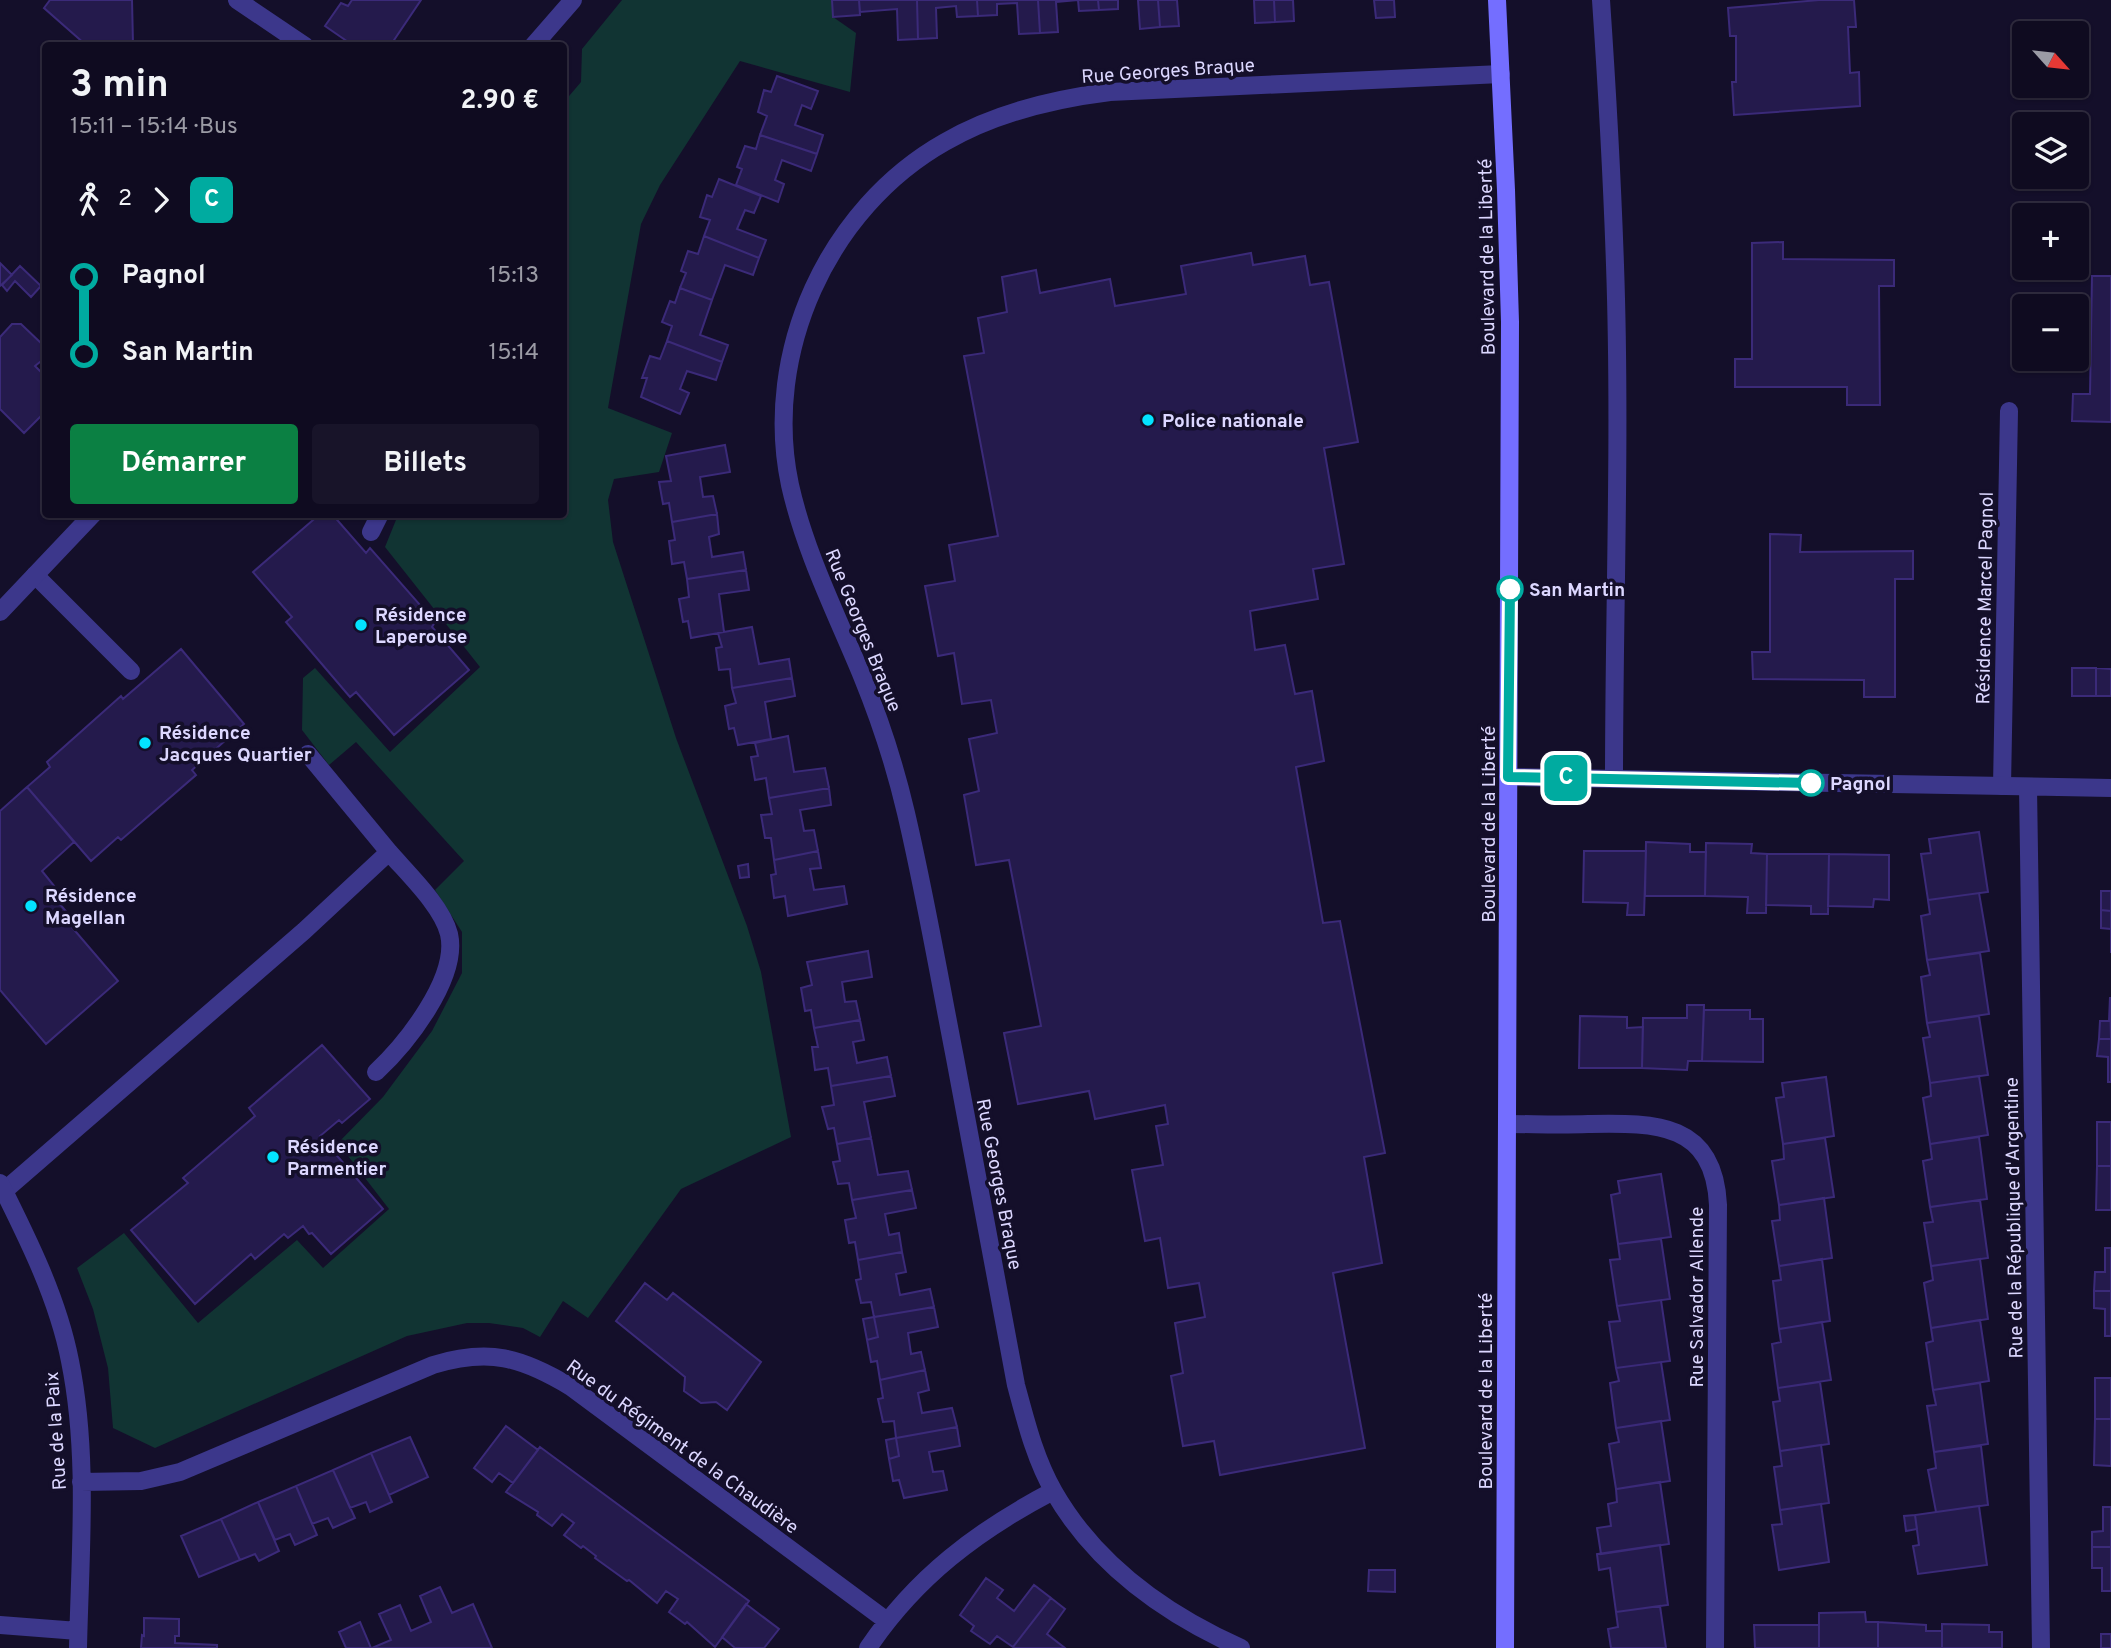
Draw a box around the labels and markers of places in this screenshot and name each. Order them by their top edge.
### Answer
place label: Police nationale [1162,410,1304,434]
marker: Police nationale [1140,412,1156,428]
marker: San Martin [1497,576,1523,602]
place label: San Martin [1529,579,1625,603]
place label: Résidence Laperouse [375,604,467,650]
marker: Résidence Laperouse [353,617,369,633]
place label: Résidence Jacques Quartier [159,722,312,768]
marker: Résidence Jacques Quartier [137,735,153,751]
marker: Pagnol [1798,770,1824,796]
place label: Pagnol [1830,773,1891,797]
place label: Résidence Magellan [45,885,137,931]
marker: Résidence Magellan [23,898,39,914]
place label: Résidence Parmentier [287,1136,387,1182]
marker: Résidence Parmentier [265,1149,281,1165]

